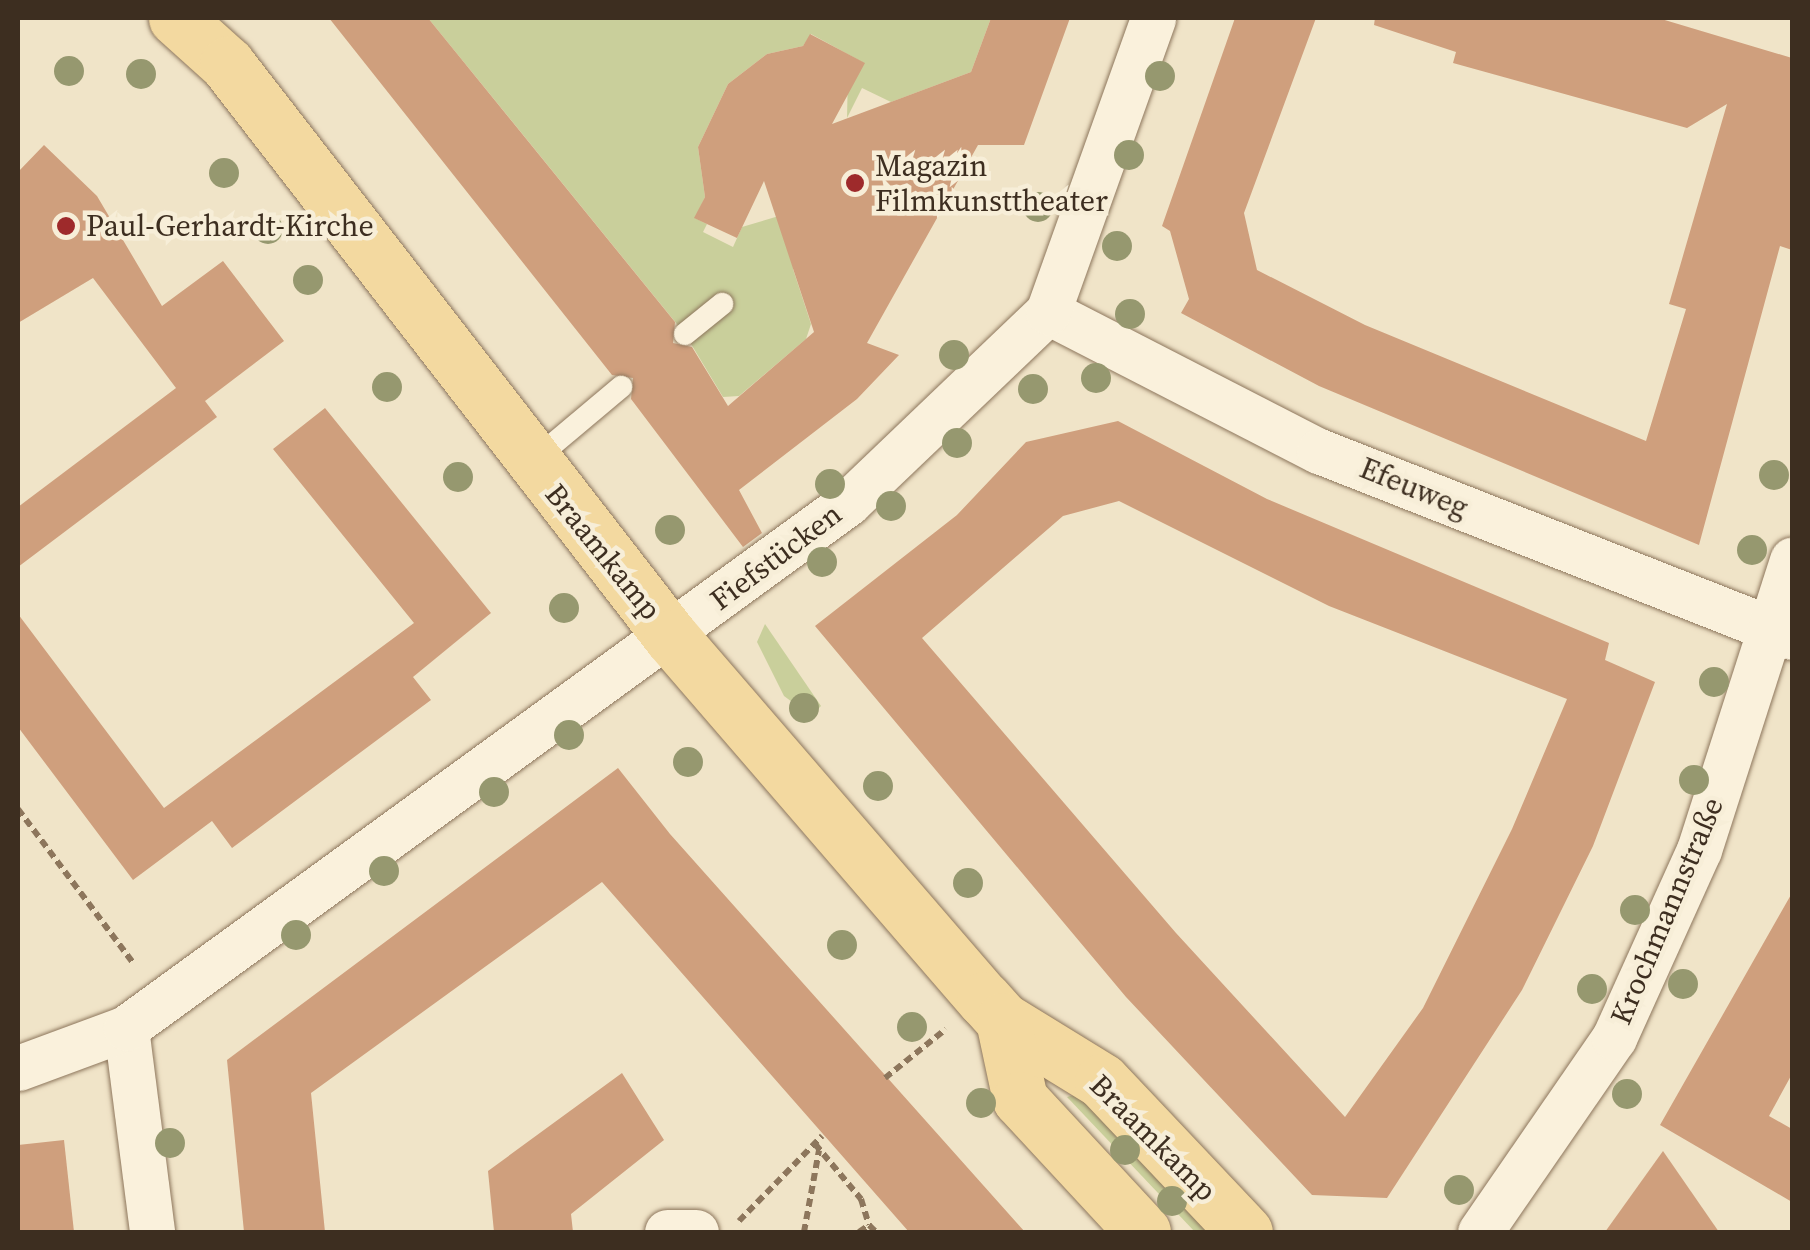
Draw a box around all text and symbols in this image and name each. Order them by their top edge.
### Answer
place label: Magazin Filmkunsttheater [875,148,1108,218]
marker: Magazin Filmkunsttheater [844,172,866,194]
place label: Paul-Gerhardt-Kirche [86,208,374,244]
marker: Paul-Gerhardt-Kirche [55,215,77,237]
street label: Efeuweg [1355,450,1473,526]
street label: Braamkamp [537,477,669,627]
street label: Fiefstücken [703,496,849,618]
street label: Krochmannstraße [1603,792,1731,1030]
street label: Braamkamp [1082,1067,1224,1209]

